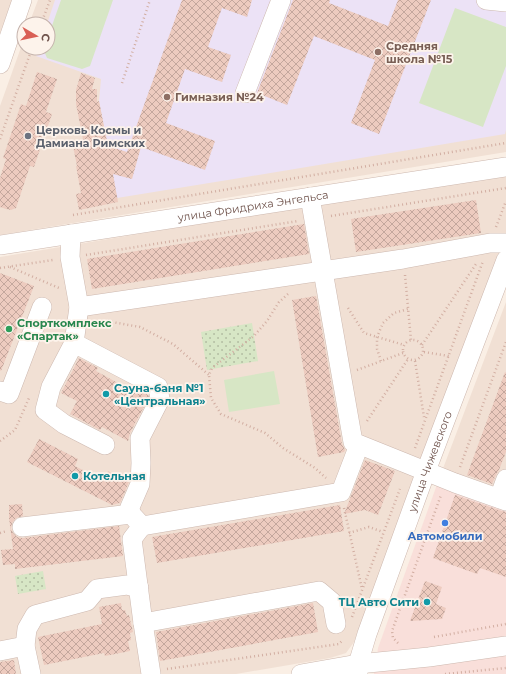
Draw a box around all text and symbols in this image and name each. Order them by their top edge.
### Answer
north arrow [16,16,56,56]
text: С [38,33,53,43]
place label: Средняя школа №15 [386,39,453,66]
marker: Средняя школа №15 [373,47,383,57]
place label: Гимназия №24 [175,90,264,104]
marker: Гимназия №24 [162,92,172,102]
place label: Церковь Космы и Дамиана Римских [36,123,146,150]
marker: Церковь Космы и Дамиана Римских [23,131,33,141]
street label: улица Фридриха Энгельса [176,187,329,225]
place label: Спорткомплекс «Спартак» [17,316,112,343]
marker: Спорткомплекс «Спартак» [4,324,14,334]
place label: Сауна-баня №1 «Центральная» [114,381,206,408]
marker: Сауна-баня №1 «Центральная» [101,389,111,399]
street label: улица Чижевского [404,409,455,515]
place label: Котельная [83,469,146,483]
marker: Котельная [70,471,80,481]
marker: Автомобили [440,518,450,528]
place label: Автомобили [408,529,482,543]
place label: ТЦ Авто Сити [339,595,419,609]
marker: ТЦ Авто Сити [422,597,432,607]

